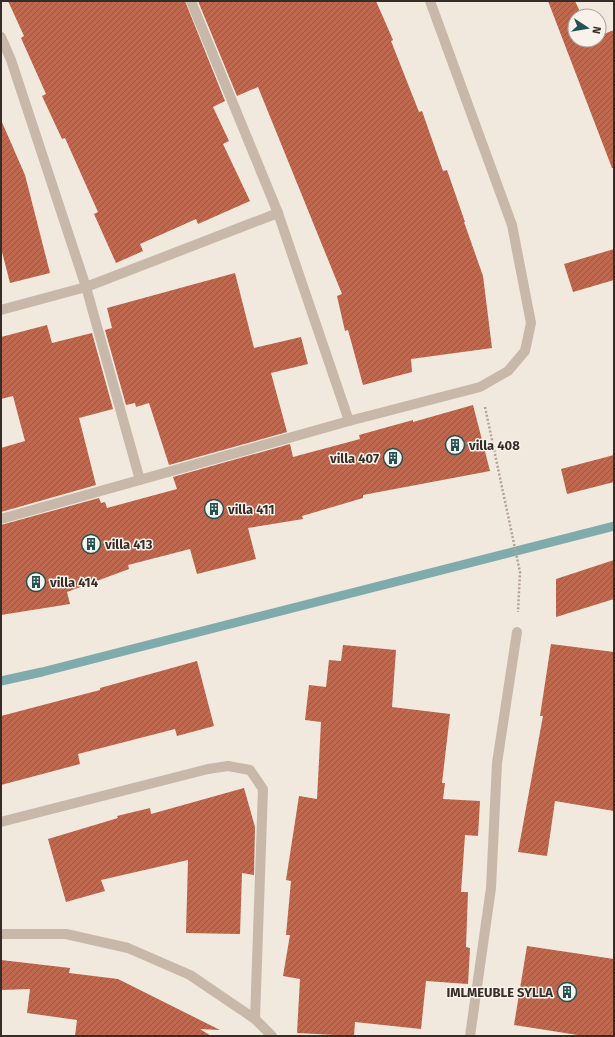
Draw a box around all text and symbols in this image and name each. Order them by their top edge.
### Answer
north arrow [567,8,607,48]
text: N [589,25,603,35]
building icon: villa 408 [444,434,466,456]
place label: villa 408 [468,438,520,453]
building icon: villa 407 [382,447,404,469]
place label: villa 407 [329,451,379,466]
building icon: villa 411 [203,498,225,520]
place label: villa 411 [227,502,274,517]
building icon: villa 413 [80,533,102,555]
place label: villa 413 [104,537,153,552]
building icon: villa 414 [25,571,47,593]
place label: villa 414 [49,575,99,590]
building icon: IMLMEUBLE SYLLA [556,981,578,1003]
place label: IMLMEUBLE SYLLA [446,985,553,1000]

